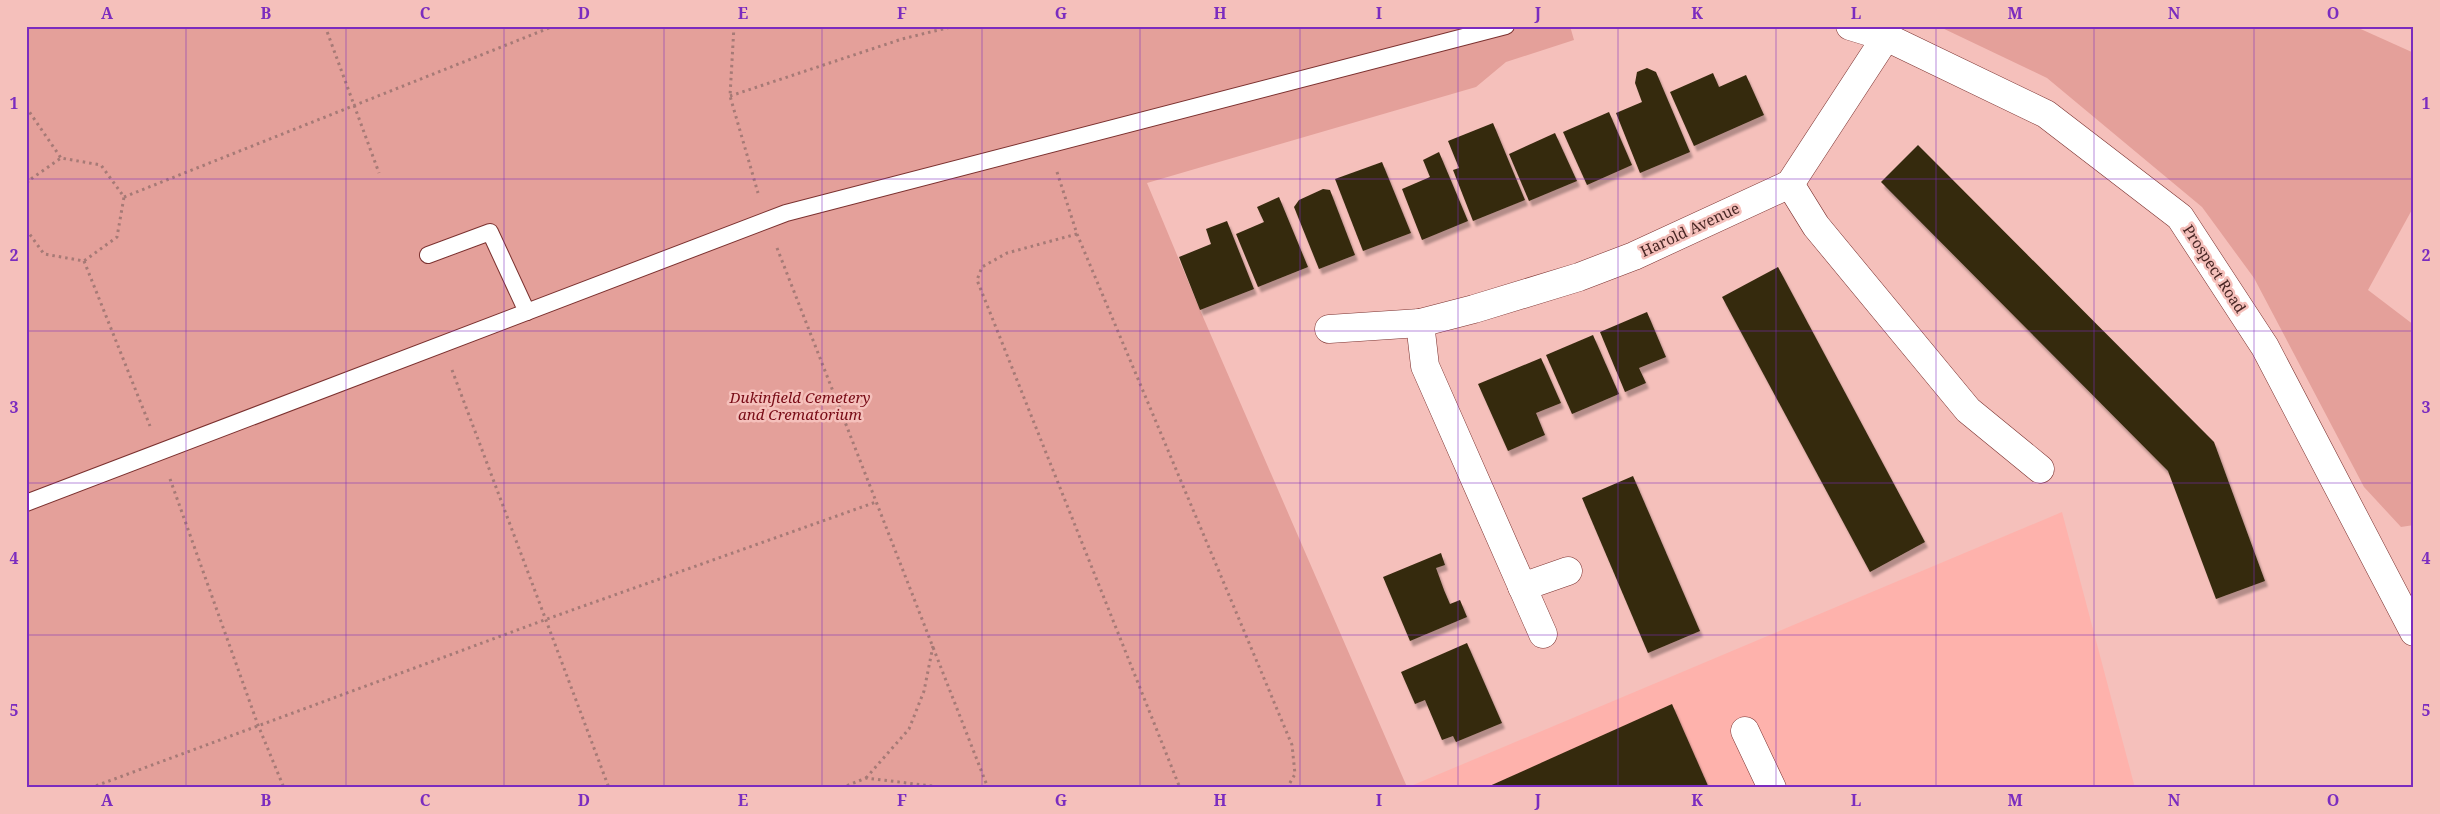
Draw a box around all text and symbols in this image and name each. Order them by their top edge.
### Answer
text: A [101,2,114,24]
text: B [261,2,272,24]
text: C [420,2,431,24]
text: D [578,2,590,24]
text: E [738,2,748,24]
text: F [897,2,907,24]
text: G [1055,2,1067,24]
text: H [1213,2,1227,24]
text: I [1376,2,1382,24]
text: J [1534,2,1542,24]
text: K [1691,2,1703,24]
text: L [1851,2,1861,24]
text: M [2007,2,2023,24]
text: N [2168,2,2181,24]
text: O [2327,2,2339,24]
text: 1 [9,92,19,114]
text: 1 [2421,92,2431,114]
street label: Harold Avenue [1637,197,1742,261]
street label: Prospect Road [2179,220,2251,316]
text: 2 [9,244,19,266]
text: 2 [2421,244,2431,266]
park label: Dukinfield Cemetery and Crematorium [729,387,871,424]
text: 3 [9,396,19,418]
text: 3 [2421,396,2431,418]
text: 4 [9,547,19,569]
text: 4 [2421,547,2431,569]
text: 5 [9,699,19,721]
text: 5 [2421,699,2431,721]
text: A [101,789,114,811]
text: B [261,789,272,811]
text: C [420,789,431,811]
text: D [578,789,590,811]
text: E [738,789,748,811]
text: F [897,789,907,811]
text: G [1055,789,1067,811]
text: H [1213,789,1227,811]
text: I [1376,789,1382,811]
text: J [1534,789,1542,811]
text: K [1691,789,1703,811]
text: L [1851,789,1861,811]
text: M [2007,789,2023,811]
text: N [2168,789,2181,811]
text: O [2327,789,2339,811]

